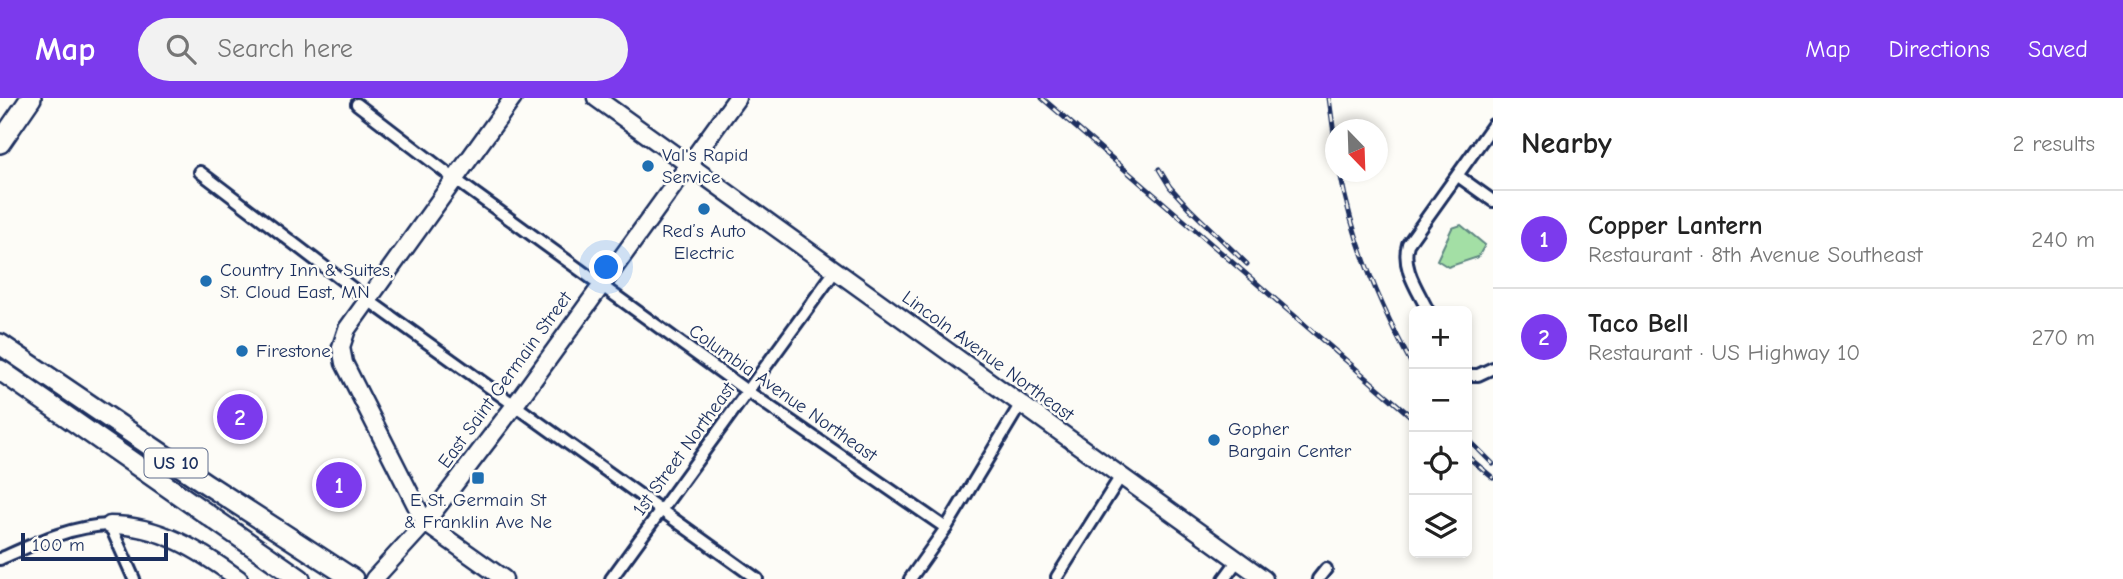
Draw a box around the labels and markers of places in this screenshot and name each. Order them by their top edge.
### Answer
place label: Val's Rapid Service [662,144,748,188]
marker: Val's Rapid Service [640,158,656,174]
marker: Red’s Auto Electric [696,201,712,217]
place label: Red’s Auto Electric [662,220,746,264]
place label: Country Inn & Suites, St. Cloud East, MN [220,259,393,303]
marker: Country Inn & Suites, St. Cloud East, MN [198,273,214,289]
place label: Firestone [256,340,331,362]
marker: Firestone [234,343,250,359]
pin: 2 [217,391,263,443]
place label: Gopher Bargain Center [1228,418,1352,462]
marker: Gopher Bargain Center [1206,432,1222,448]
pin: 1 [316,459,362,511]
marker: E St. Germain St & Franklin Ave Ne [470,470,486,486]
place label: E St. Germain St & Franklin Ave Ne [404,489,552,533]

